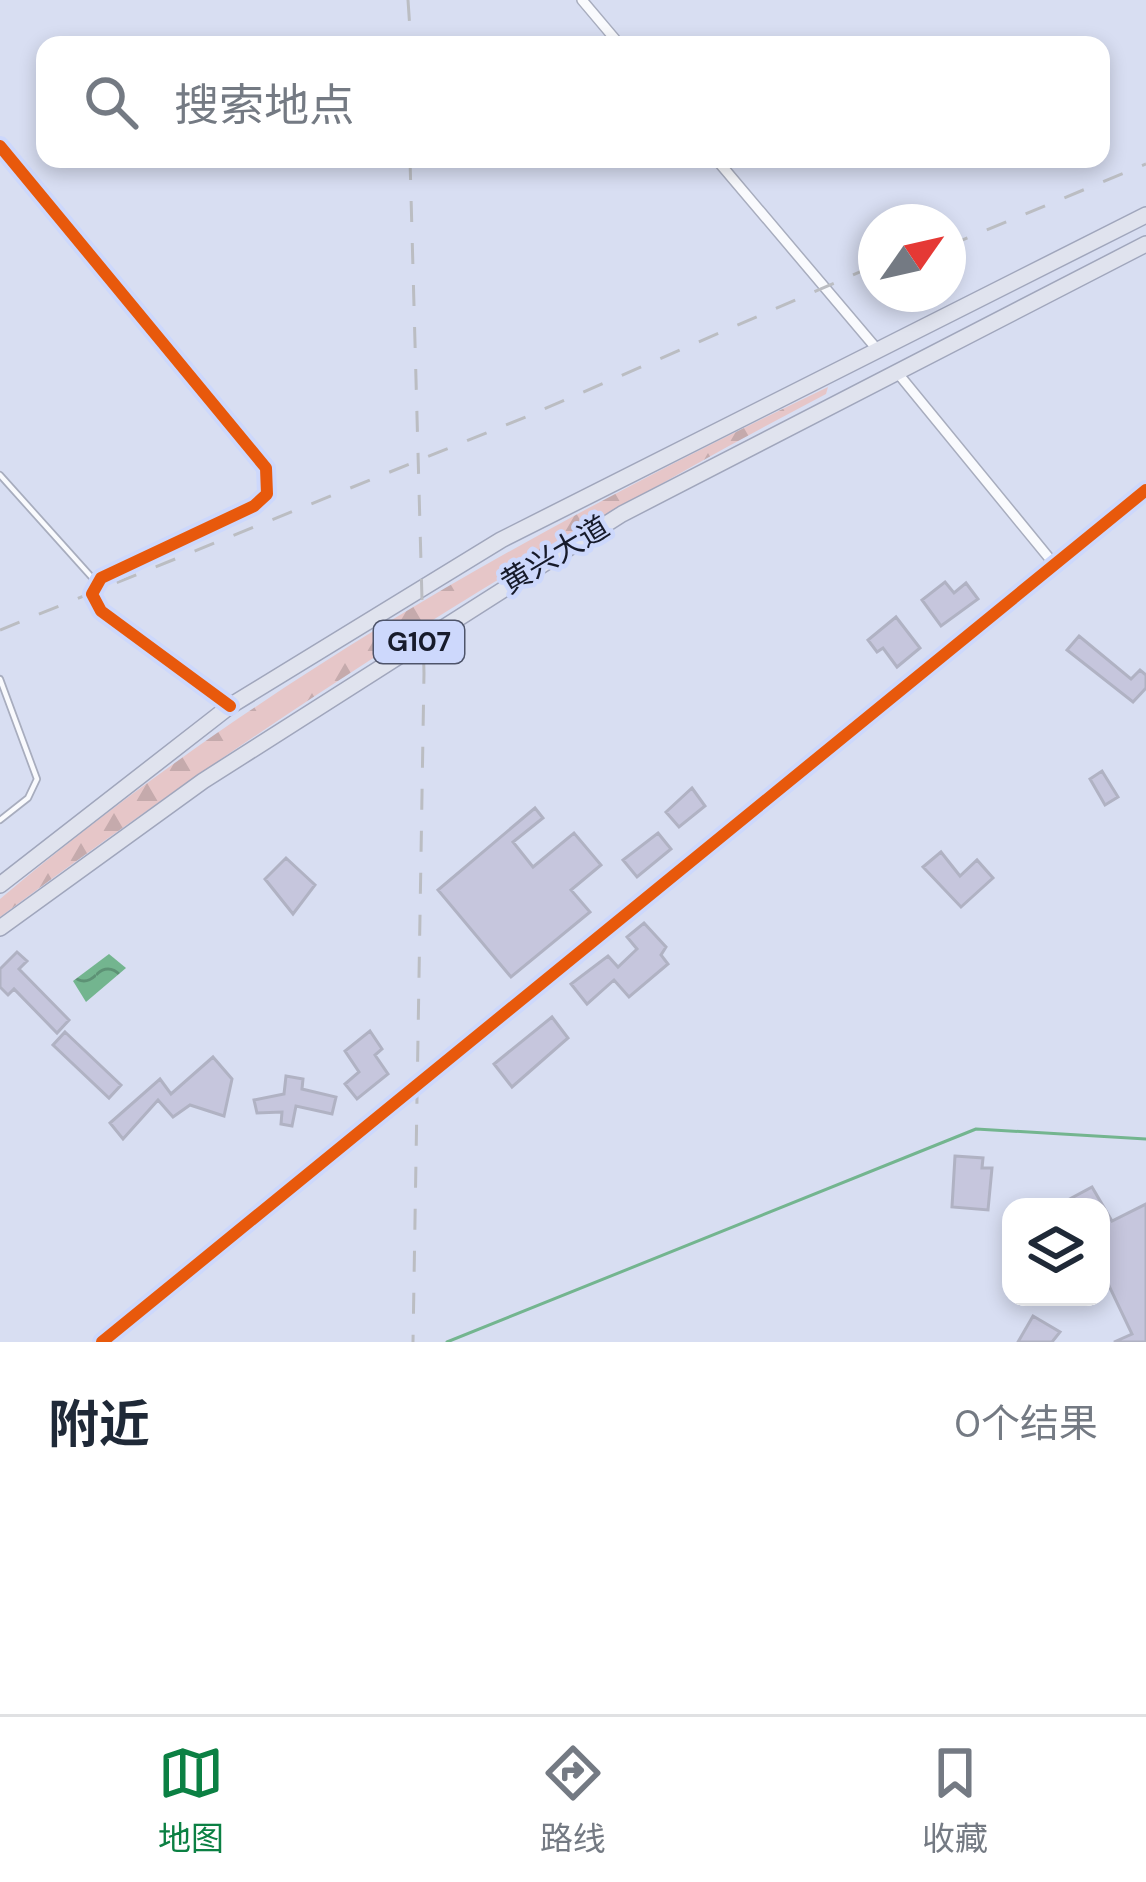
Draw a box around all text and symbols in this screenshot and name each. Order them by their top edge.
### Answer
search box [36,36,1110,168]
icon: search [78,69,144,135]
text: 搜索地点 [174,76,354,135]
north arrow [858,204,966,312]
street label: 黄兴大道 [493,507,616,602]
road number: G107 [374,621,464,663]
map controls [1002,1198,1110,1306]
button: layers [1002,1198,1110,1306]
text: 附近 [48,1391,150,1458]
text: 0个结果 [954,1398,1098,1449]
tab: 地图 [158,1740,224,1860]
tab: 路线 [540,1740,606,1860]
tab: 收藏 [922,1740,988,1860]

